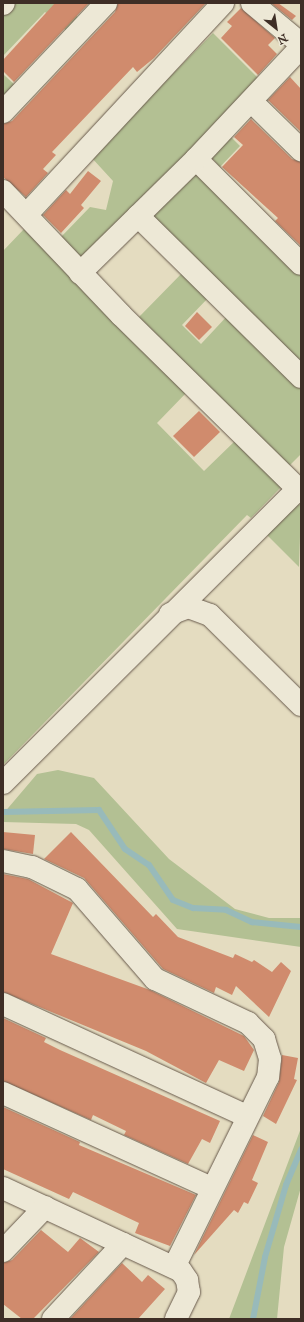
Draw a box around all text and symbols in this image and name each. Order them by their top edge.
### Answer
north arrow [256,8,296,48]
text: N [274,30,290,47]

